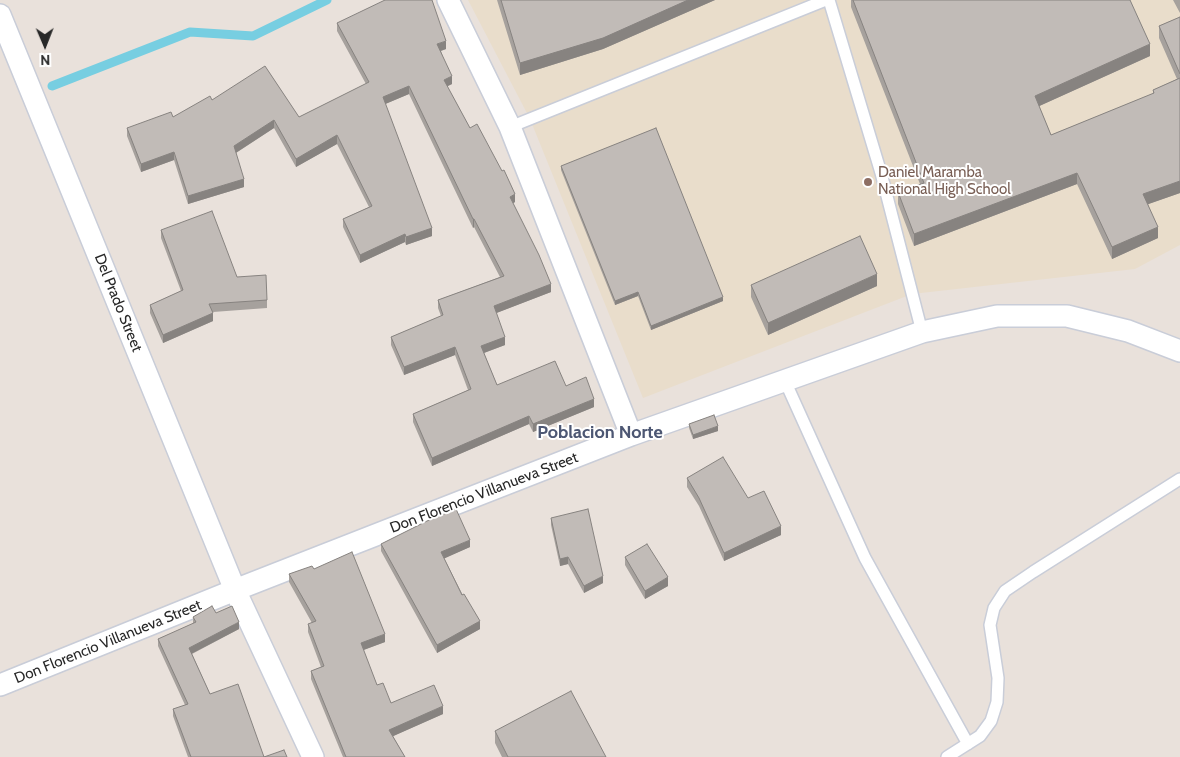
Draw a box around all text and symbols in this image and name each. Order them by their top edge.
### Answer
north arrow [20,20,70,70]
text: N [40,51,50,69]
place label: Daniel Maramba National High School [878,164,1011,199]
marker: Daniel Maramba National High School [862,176,874,188]
street label: Del Prado Street [90,251,146,355]
district label: Poblacion Norte [537,422,663,444]
street label: Don Florencio Villanueva Street [387,449,581,537]
street label: Don Florencio Villanueva Street [12,596,204,688]

